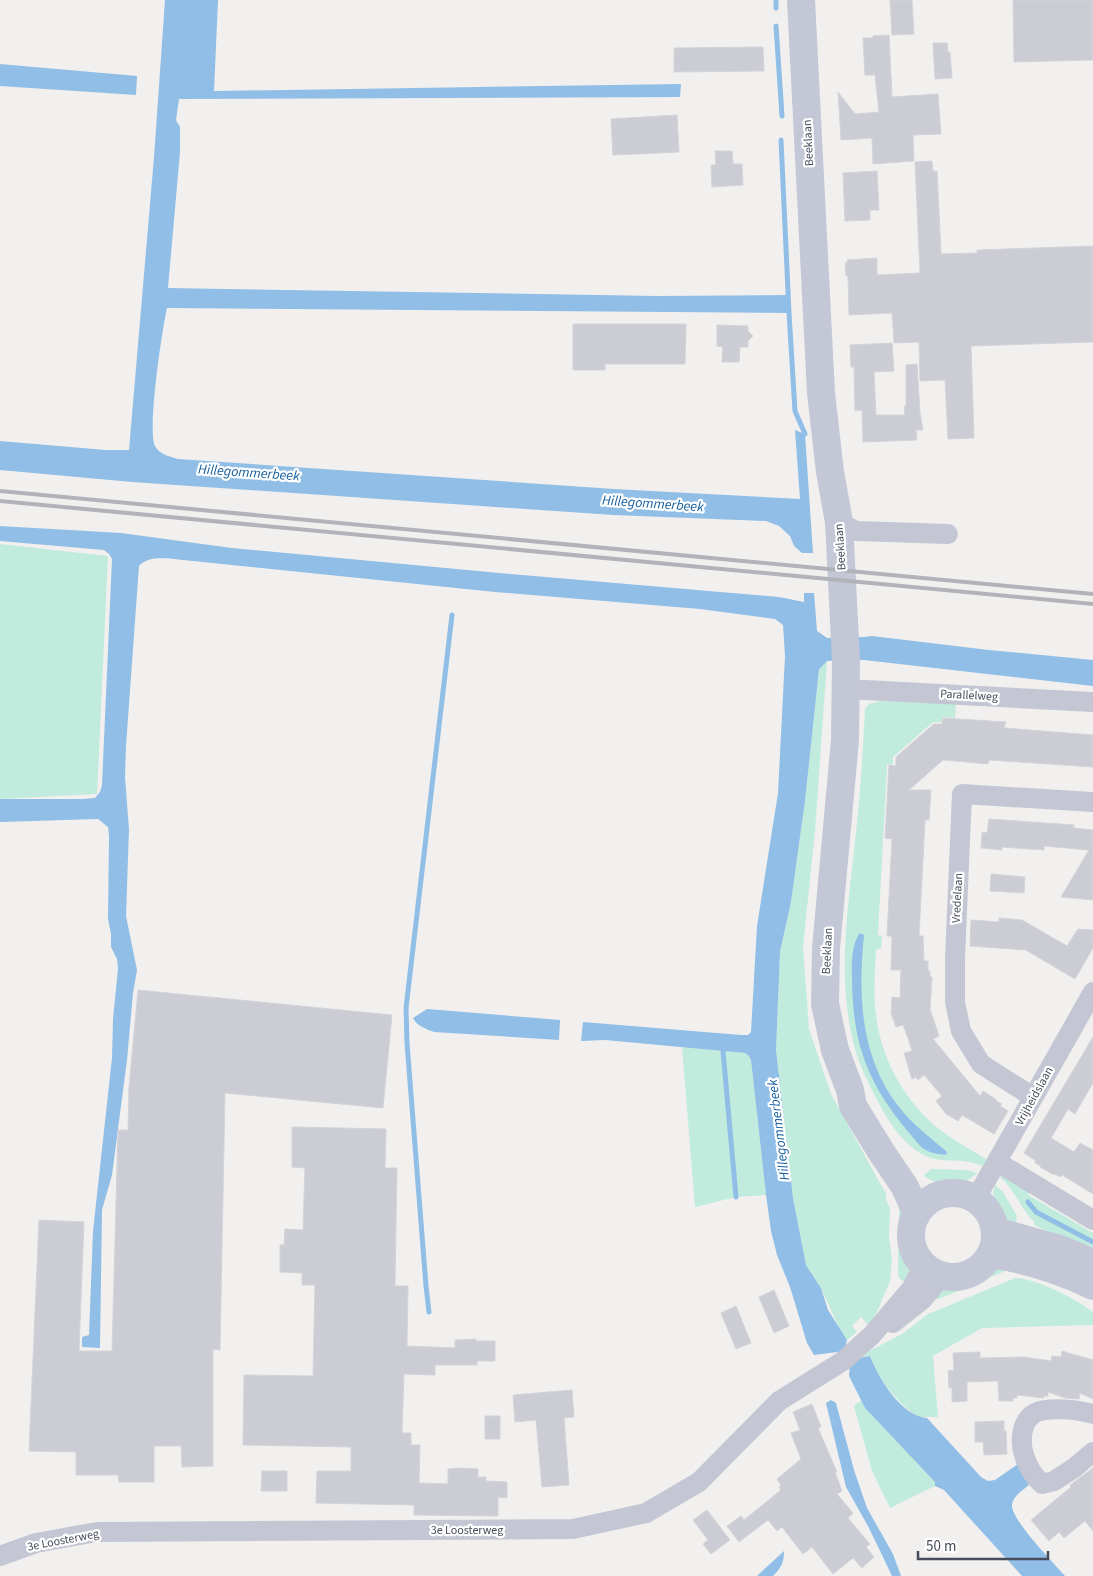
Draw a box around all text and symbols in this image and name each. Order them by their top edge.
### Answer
street label: Beeklaan [799,119,818,167]
water label: Hillegommerbeek [197,459,301,487]
water label: Hillegommerbeek [601,490,705,518]
street label: Beeklaan [830,523,851,571]
street label: Parallelweg [940,685,998,706]
street label: Vredelaan [948,872,967,924]
street label: Beeklaan [818,927,837,975]
street label: Vrijheidslaan [1011,1064,1058,1129]
water label: Hillegommerbeek [763,1078,795,1182]
street label: 3e Loosterweg [431,1522,503,1539]
street label: 3e Loosterweg [26,1525,100,1556]
scale bar [918,1528,1048,1560]
text: 50 m [926,1536,956,1557]

